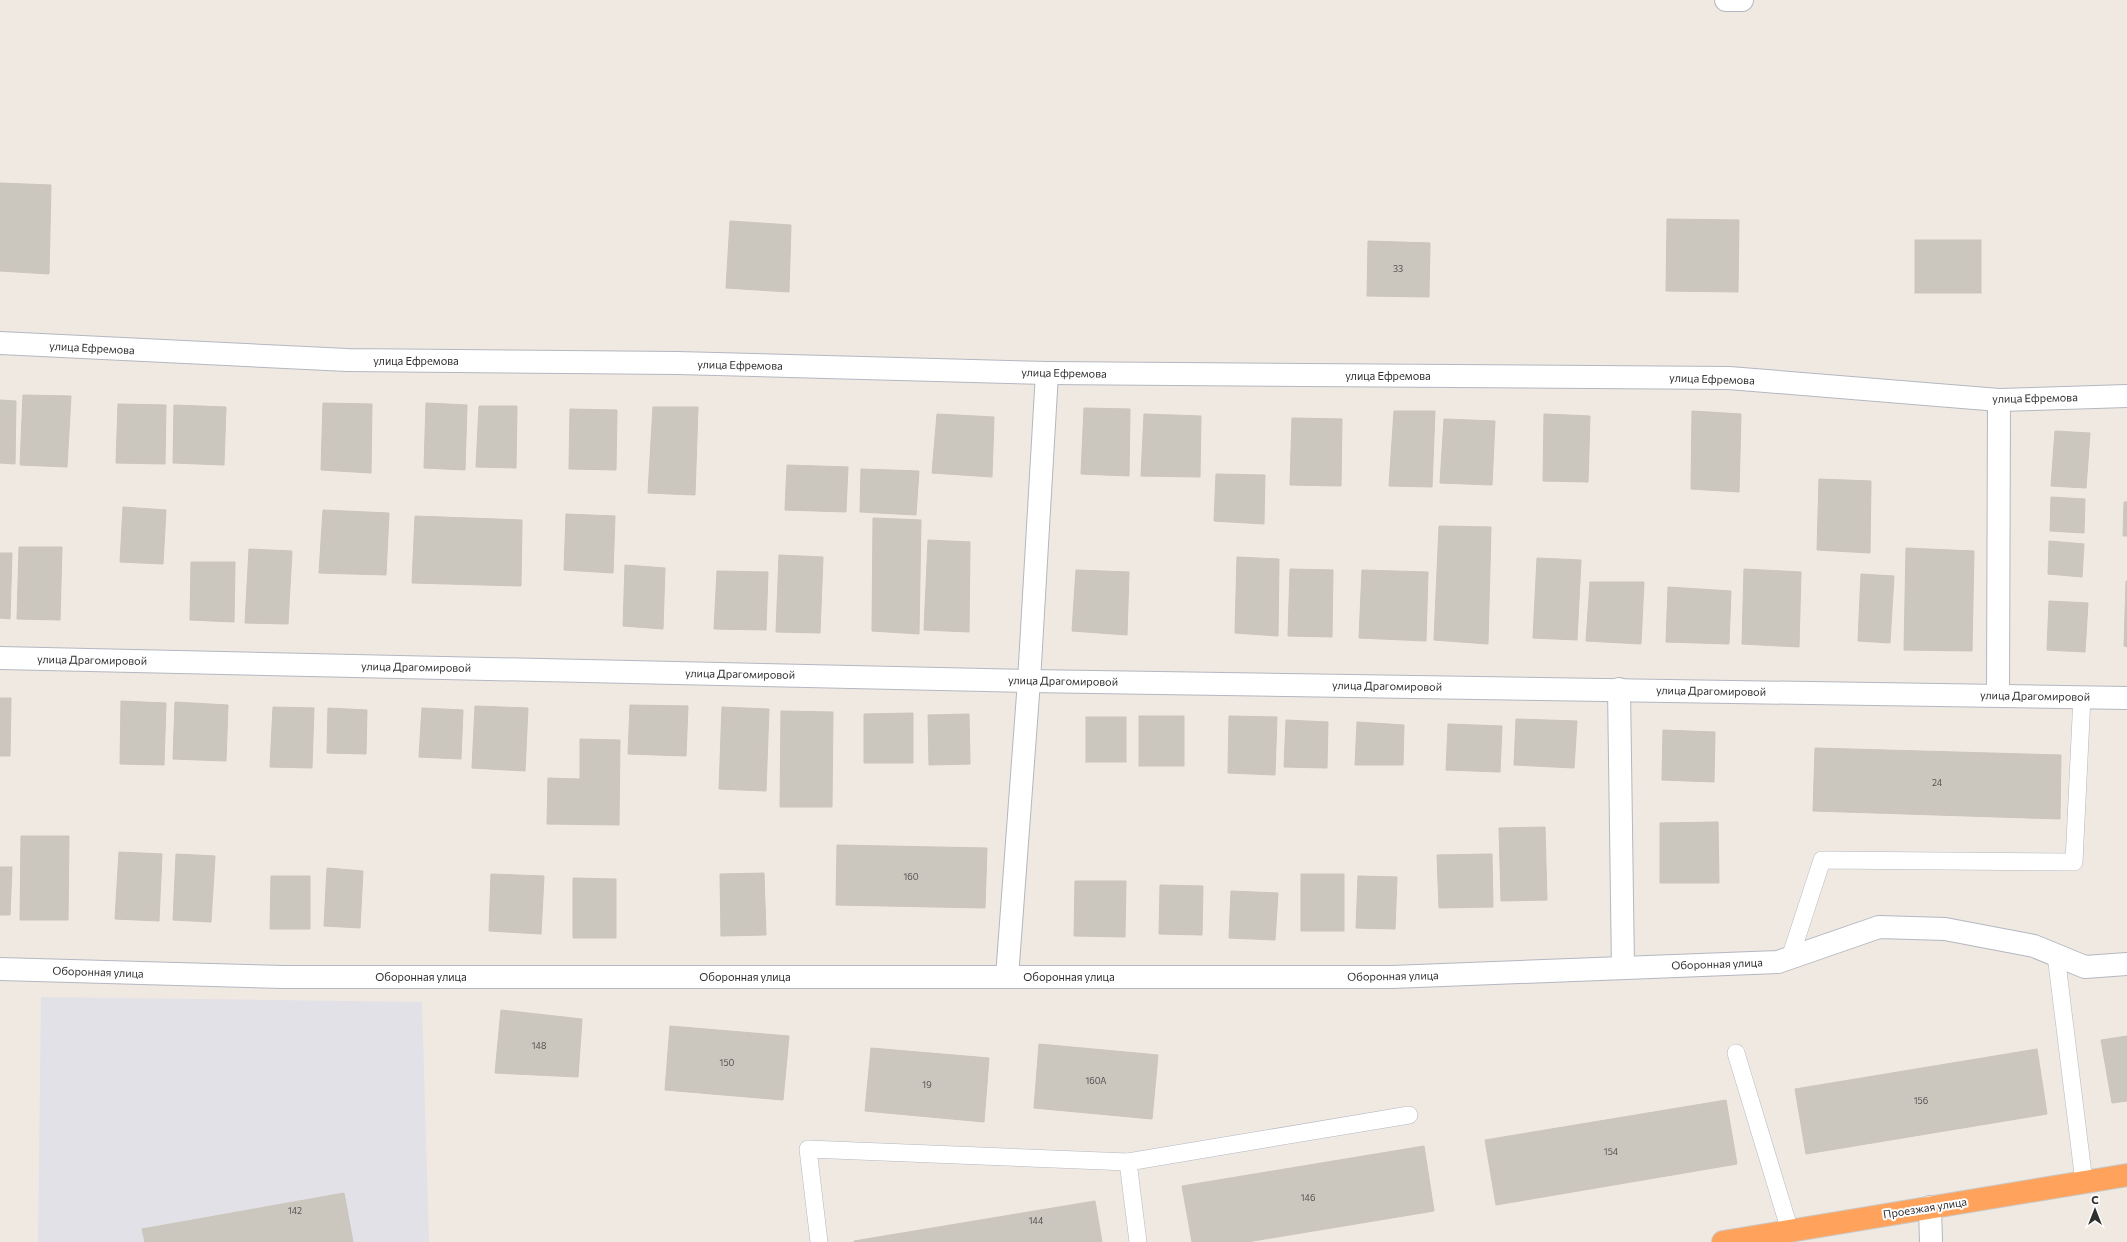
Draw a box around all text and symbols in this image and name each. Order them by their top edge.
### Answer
house number: 33 [1393,263,1403,274]
street label: улица Ефремова [49,339,135,356]
street label: улица Ефремова [373,354,459,367]
street label: улица Ефремова [697,357,783,372]
street label: улица Ефремова [1021,365,1107,380]
street label: улица Ефремова [1345,369,1431,382]
street label: улица Ефремова [1669,371,1755,386]
street label: улица Ефремова [1992,390,2078,405]
street label: улица Драгомировой [37,652,147,667]
street label: улица Драгомировой [361,659,471,674]
street label: улица Драгомировой [685,666,795,681]
street label: улица Драгомировой [1008,673,1118,688]
street label: улица Драгомировой [1332,678,1442,693]
street label: улица Драгомировой [1656,683,1766,698]
street label: улица Драгомировой [1980,688,2090,703]
house number: 24 [1932,777,1943,788]
house number: 160 [903,871,919,882]
street label: Оборонная улица [1671,955,1763,972]
street label: Оборонная улица [52,963,144,980]
street label: Оборонная улица [1347,968,1439,983]
street label: Оборонная улица [375,970,467,983]
street label: Оборонная улица [699,970,791,983]
street label: Оборонная улица [1023,970,1115,983]
house number: 148 [532,1040,546,1051]
house number: 150 [720,1057,735,1068]
house number: 160А [1085,1075,1107,1086]
house number: 19 [922,1079,932,1090]
house number: 156 [1914,1095,1928,1106]
house number: 154 [1604,1146,1619,1157]
north arrow [2075,1190,2115,1230]
house number: 146 [1301,1192,1315,1203]
text: С [2091,1193,2099,1206]
street label: Проезжая улица [1882,1194,1968,1221]
house number: 142 [288,1205,302,1216]
house number: 144 [1029,1215,1044,1226]

